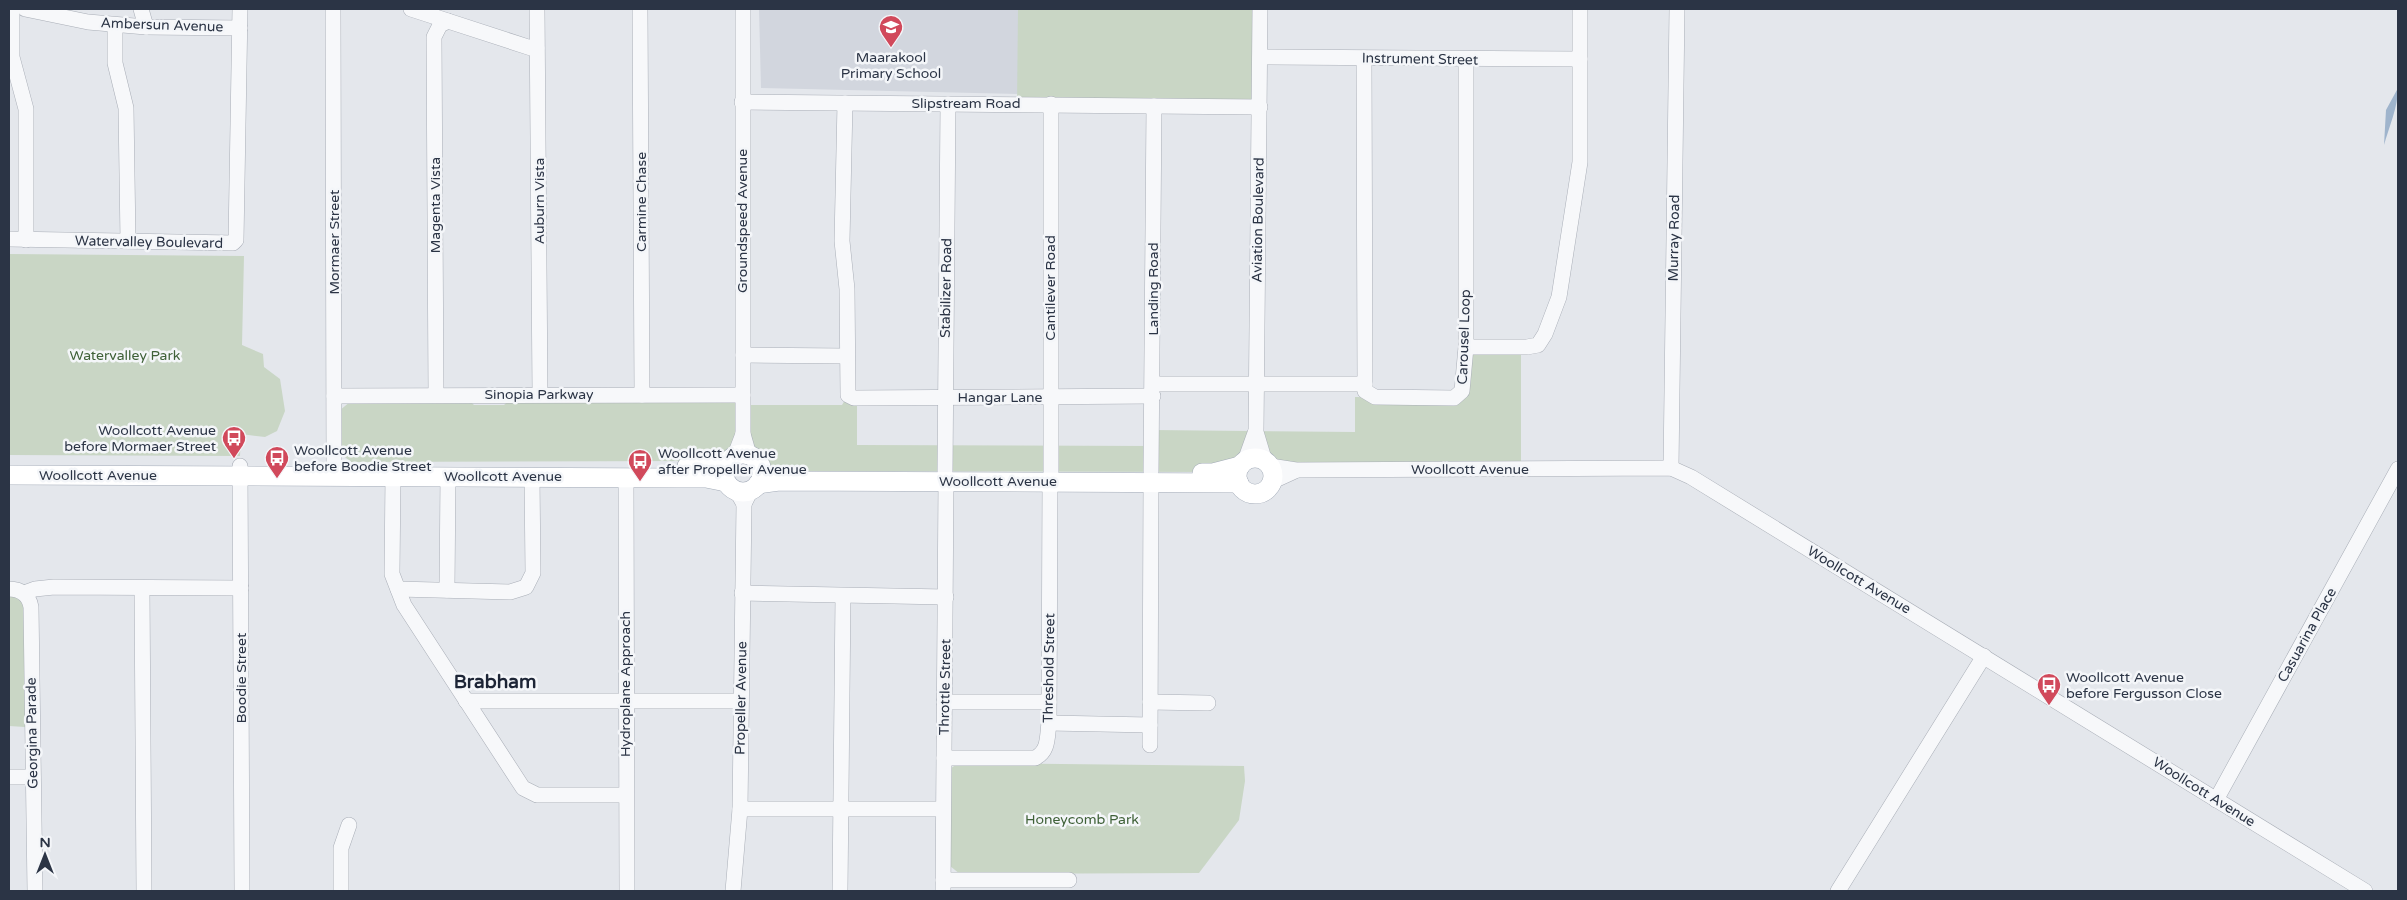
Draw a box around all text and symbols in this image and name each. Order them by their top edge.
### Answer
street label: Ambersun Avenue [100,14,224,36]
school or university icon: Maarakool Primary School [878,14,904,48]
place label: Maarakool Primary School [841,49,941,82]
street label: Instrument Street [1362,49,1479,69]
street label: Slipstream Road [912,95,1020,112]
street label: Groundspeed Avenue [734,149,751,293]
street label: Carmine Chase [633,152,650,252]
street label: Magenta Vista [427,157,444,253]
street label: Aviation Boulevard [1248,157,1268,283]
street label: Auburn Vista [531,158,548,244]
street label: Mormaer Street [326,189,343,294]
street label: Murray Road [1665,195,1683,281]
street label: Watervalley Boulevard [75,232,223,252]
street label: Cantilever Road [1042,235,1059,341]
street label: Stabilizer Road [937,238,955,338]
street label: Landing Road [1145,243,1162,335]
street label: Carousel Loop [1454,289,1474,385]
park label: Watervalley Park [70,347,181,364]
street label: Sinopia Parkway [484,386,594,403]
street label: Hangar Lane [957,389,1043,406]
place label: Woollcott Avenue before Mormaer Street [64,422,217,455]
bus stop icon: Woollcott Avenue before Mormaer Street [221,425,247,459]
place label: Woollcott Avenue before Boodie Street [294,442,432,475]
bus stop icon: Woollcott Avenue before Boodie Street [264,445,290,479]
place label: Woollcott Avenue after Propeller Avenue [658,445,807,478]
bus stop icon: Woollcott Avenue after Propeller Avenue [627,448,653,482]
street label: Woollcott Avenue [1411,461,1529,478]
street label: Woollcott Avenue [39,467,157,484]
street label: Woollcott Avenue [444,468,562,485]
street label: Woollcott Avenue [939,473,1057,490]
street label: Woollcott Avenue [1804,542,1914,618]
street label: Casuarina Place [2274,585,2340,685]
street label: Hydroplane Approach [617,611,634,757]
street label: Threshold Street [1040,612,1058,723]
street label: Boodie Street [233,632,250,723]
street label: Throttle Street [936,638,954,735]
street label: Propeller Avenue [732,641,750,755]
place label: Woollcott Avenue before Fergusson Close [2066,669,2222,702]
district label: Brabham [454,671,536,693]
bus stop icon: Woollcott Avenue before Fergusson Close [2036,672,2062,706]
street label: Georgina Parade [23,677,41,789]
street label: Woollcott Avenue [2150,754,2259,830]
park label: Honeycomb Park [1025,811,1139,828]
north arrow [20,830,70,880]
text: N [39,834,51,851]

